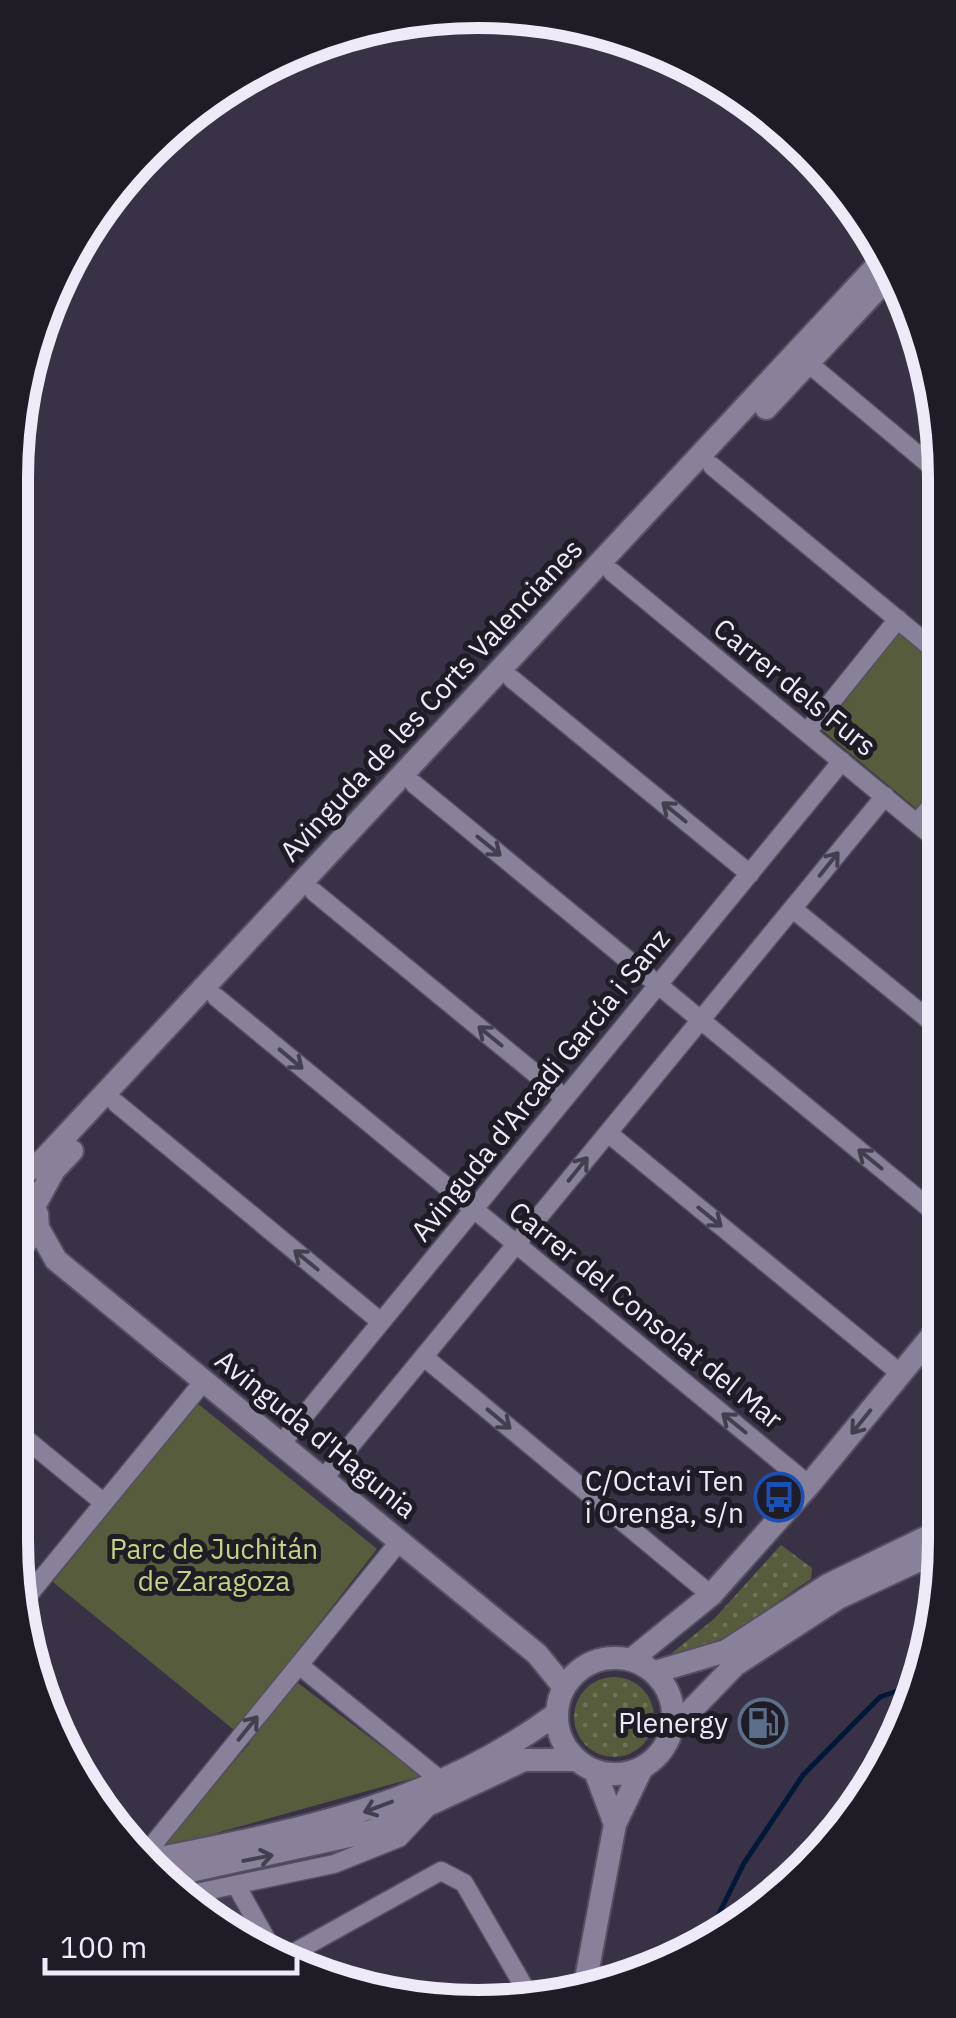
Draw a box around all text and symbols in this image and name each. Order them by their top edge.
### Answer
street label: Avinguda de les Corts Valencianes [271,530,590,869]
street label: Carrer dels Furs [706,610,884,764]
one-way arrow [662,801,688,823]
one-way arrow [476,835,502,857]
one-way arrow [818,851,840,877]
street label: Avinguda d'Arcadi García i Sanz [402,921,677,1249]
one-way arrow [477,1025,503,1047]
one-way arrow [278,1047,304,1069]
one-way arrow [857,1148,883,1170]
one-way arrow [567,1156,588,1183]
street label: Carrer del Consolat del Mar [502,1193,791,1437]
one-way arrow [697,1206,723,1228]
one-way arrow [293,1249,319,1271]
street label: Avinguda d'Hagunia [208,1341,425,1526]
one-way arrow [486,1408,512,1430]
one-way arrow [851,1408,872,1435]
one-way arrow [721,1412,747,1434]
place label: C/Octavi Ten i Orenga, s/n [585,1462,744,1531]
bus stop icon: C/Octavi Ten i Orenga, s/n [753,1471,805,1523]
park label: Parc de Juchitán de Zaragoza [110,1530,318,1599]
fuel station icon: Plenergy [737,1697,789,1749]
place label: Plenergy [618,1704,728,1741]
one-way arrow [237,1715,259,1741]
one-way arrow [363,1799,393,1817]
one-way arrow [242,1848,274,1867]
scale bar [45,1913,298,1975]
text: 100 m [60,1927,147,1966]

